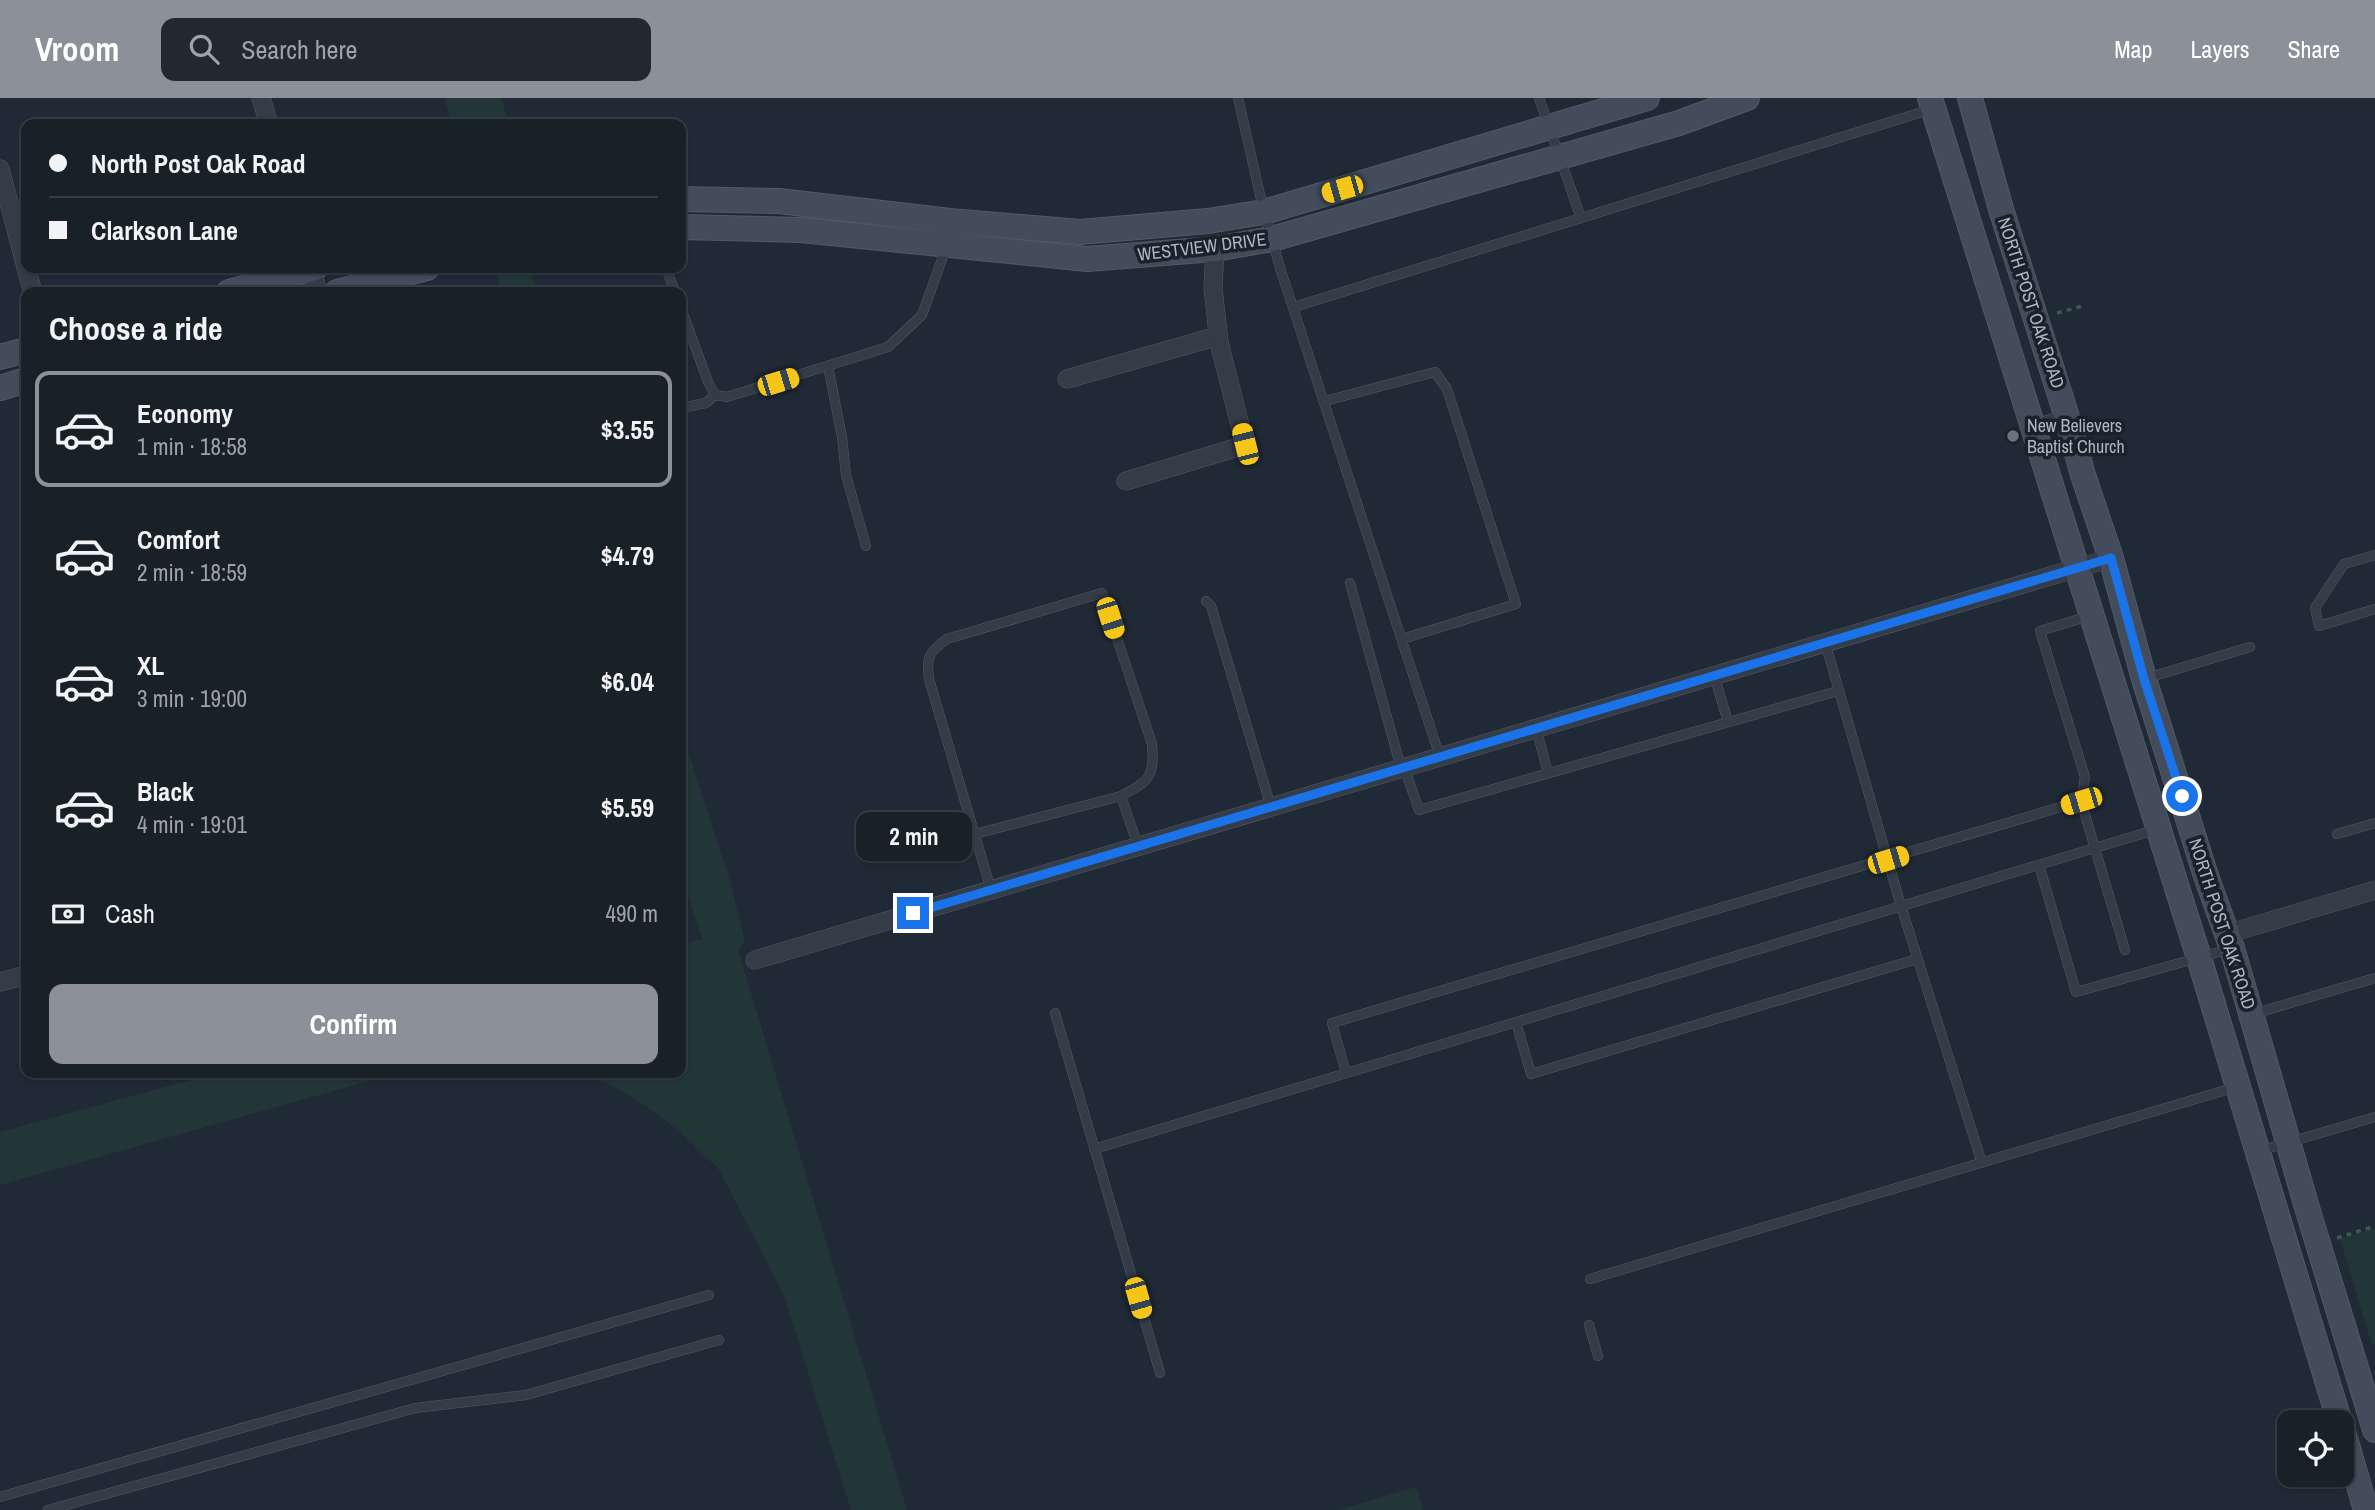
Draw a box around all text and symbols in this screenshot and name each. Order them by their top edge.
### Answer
search box [161,18,651,81]
text: Vroom [35,27,119,71]
icon: search [185,30,223,68]
text: Search here [241,32,357,67]
text: Map [2114,33,2152,65]
text: Layers [2190,33,2249,65]
text: Share [2287,33,2340,65]
text: North Post Oak Road [91,146,305,181]
car [1319,173,1366,205]
text: Clarkson Lane [91,213,238,248]
street label: NORTH POST OAK ROAD [1992,214,2071,391]
street label: WESTVIEW DRIVE [1136,226,1268,267]
text: Choose a ride [49,307,223,350]
car [755,366,802,398]
text: Economy [137,396,233,431]
icon: car [53,398,116,461]
text: $3.55 [601,412,654,447]
place label: New Believers Baptist Church [2027,413,2125,459]
car [1230,421,1261,467]
marker: New Believers Baptist Church [2005,428,2021,444]
text: 1 min · 18:58 [137,431,247,462]
text: Comfort [137,522,220,557]
icon: car [53,524,116,587]
text: $4.79 [601,538,654,573]
text: 2 min · 18:59 [137,557,247,588]
car [1094,595,1127,641]
text: XL [137,648,164,683]
icon: car [53,650,116,713]
text: $6.04 [601,664,654,699]
text: 3 min · 19:00 [137,683,247,714]
text: Black [137,774,194,809]
icon: car [53,776,116,839]
route start [2166,780,2198,812]
car [2058,785,2105,817]
text: $5.59 [601,790,654,825]
text: 4 min · 19:01 [137,809,247,840]
callout: 2 min [855,812,971,860]
text: 2 min [889,821,939,852]
street label: NORTH POST OAK ROAD [2183,835,2262,1012]
car [1865,844,1912,876]
icon: cash [49,895,87,933]
text: Cash [105,896,155,931]
route end [897,897,929,929]
text: 490 m [606,898,658,929]
button: Confirm [49,984,658,1064]
car [1123,1275,1154,1321]
map controls [2277,1410,2354,1487]
button: locate [2277,1410,2354,1487]

